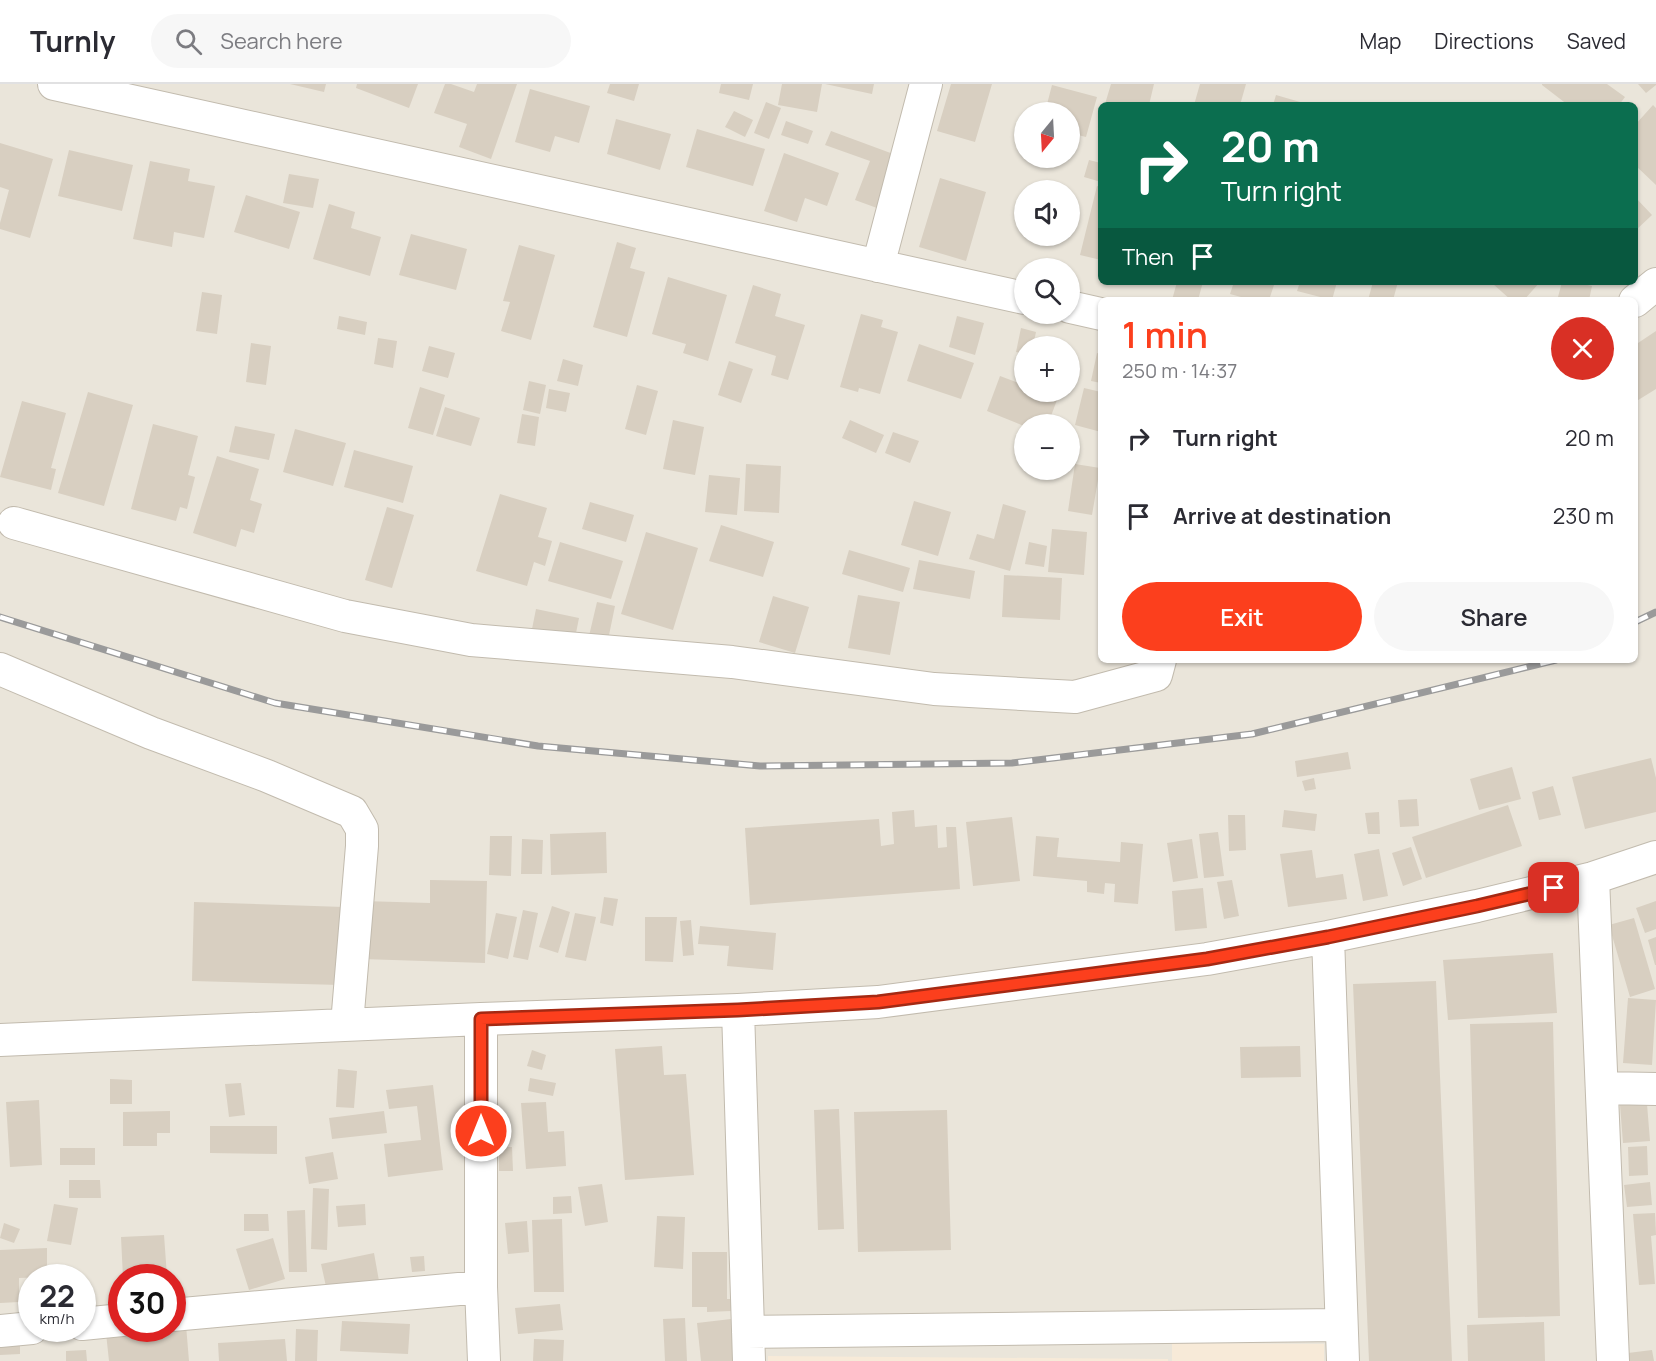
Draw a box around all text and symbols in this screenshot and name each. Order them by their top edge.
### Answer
search box [151,14,571,68]
text: Turnly [30,22,115,60]
icon: search [172,25,205,58]
text: Search here [220,26,343,56]
text: Map [1360,27,1401,55]
text: Directions [1434,27,1534,55]
text: Saved [1567,27,1626,55]
north arrow [1014,102,1080,168]
map controls [1014,102,1080,480]
text: 20 m [1221,117,1320,175]
icon: right [1122,126,1200,204]
text: Turn right [1221,172,1342,209]
button: sound [1014,180,1080,246]
icon: arrive [1186,240,1219,273]
text: Then [1122,242,1174,272]
button: search [1014,258,1080,324]
text: 1 min [1122,310,1208,359]
button: close [1551,317,1614,380]
button: + [1014,336,1080,402]
text: 250 m · 14:37 [1122,357,1237,384]
button: − [1014,414,1080,480]
icon: right [1122,422,1155,455]
text: Turn right [1173,423,1278,453]
text: 20 m [1565,423,1614,453]
icon: arrive [1122,500,1155,533]
text: Arrive at destination [1173,501,1391,531]
text: 230 m [1553,501,1614,531]
button: Exit [1122,582,1362,651]
button: Share [1374,582,1614,651]
pin [1528,862,1579,913]
icon: arrive [1537,871,1570,904]
position arrow [449,1099,513,1163]
speed limit sign: 30 [108,1264,186,1342]
text: 22 [39,1275,75,1316]
text: km/h [40,1308,74,1329]

